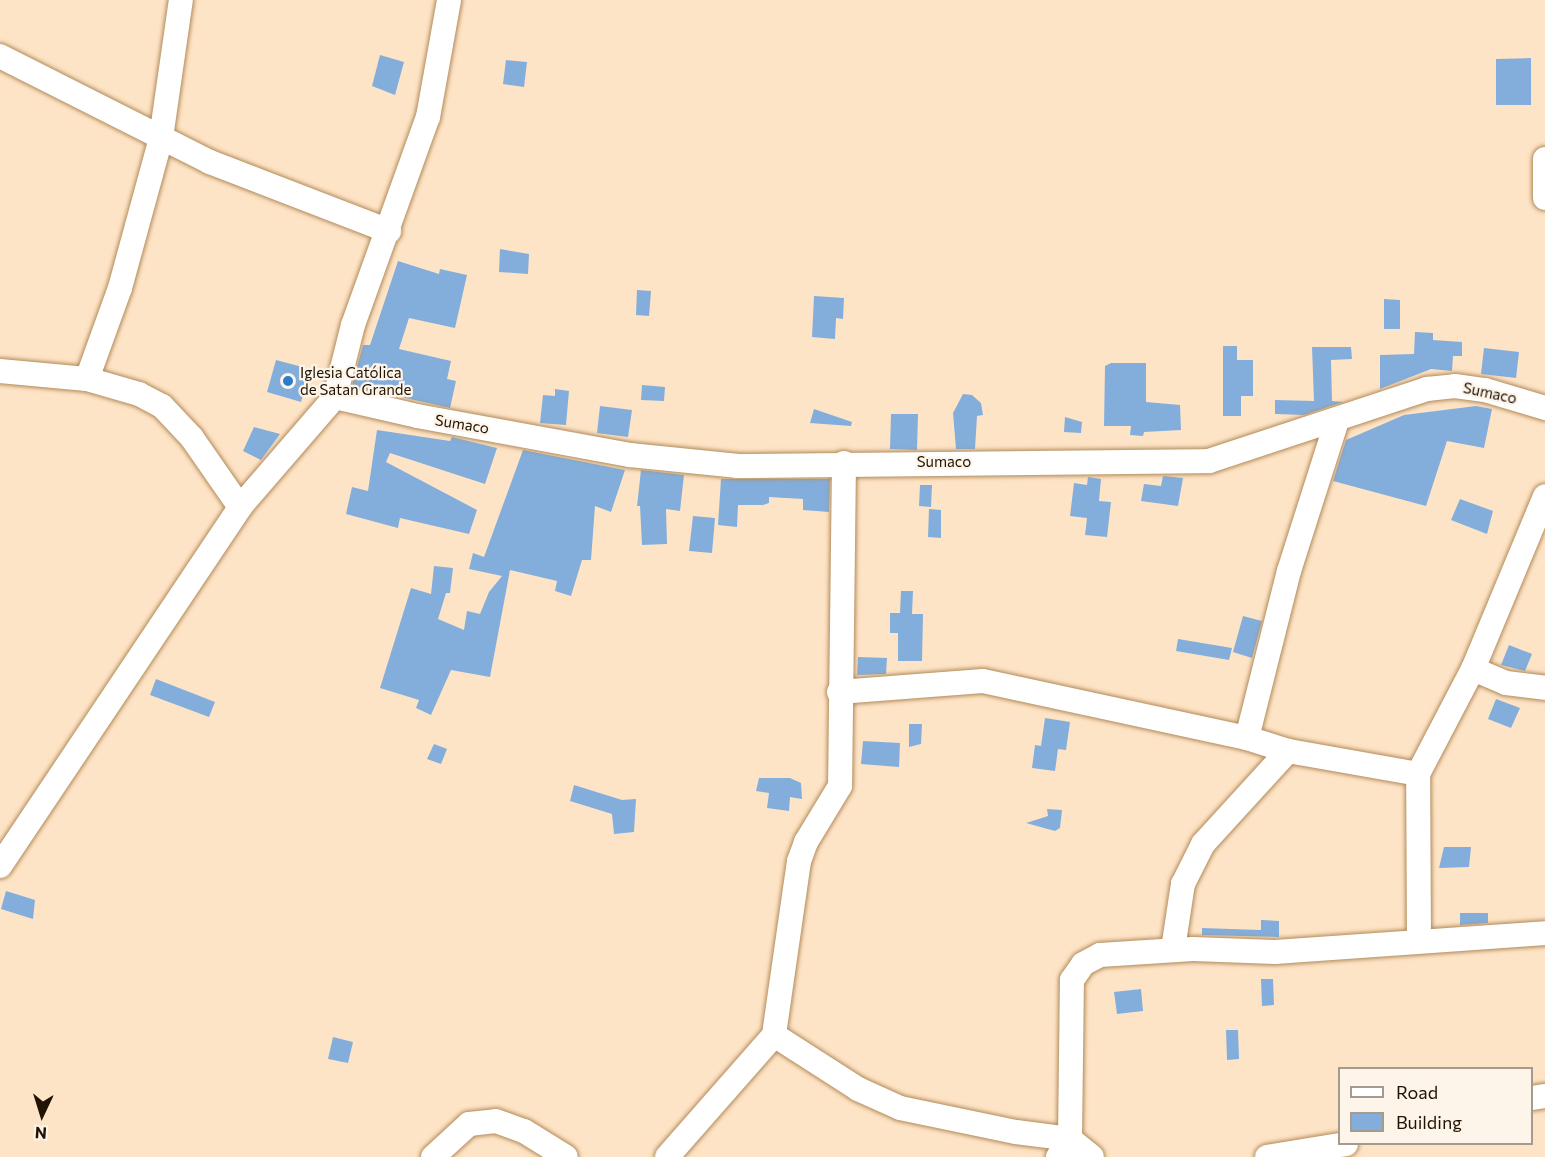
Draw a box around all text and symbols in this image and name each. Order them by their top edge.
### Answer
place label: Iglesia Católica de Satan Grande [300,363,411,398]
marker: Iglesia Católica de Satan Grande [281,374,295,388]
street label: Sumaco [1461,379,1519,407]
street label: Sumaco [434,411,490,437]
street label: Sumaco [917,453,971,471]
legend [1338,1067,1533,1145]
text: Road [1396,1081,1438,1103]
north arrow [12,1085,72,1145]
text: Building [1396,1111,1462,1133]
text: N [34,1124,47,1143]

